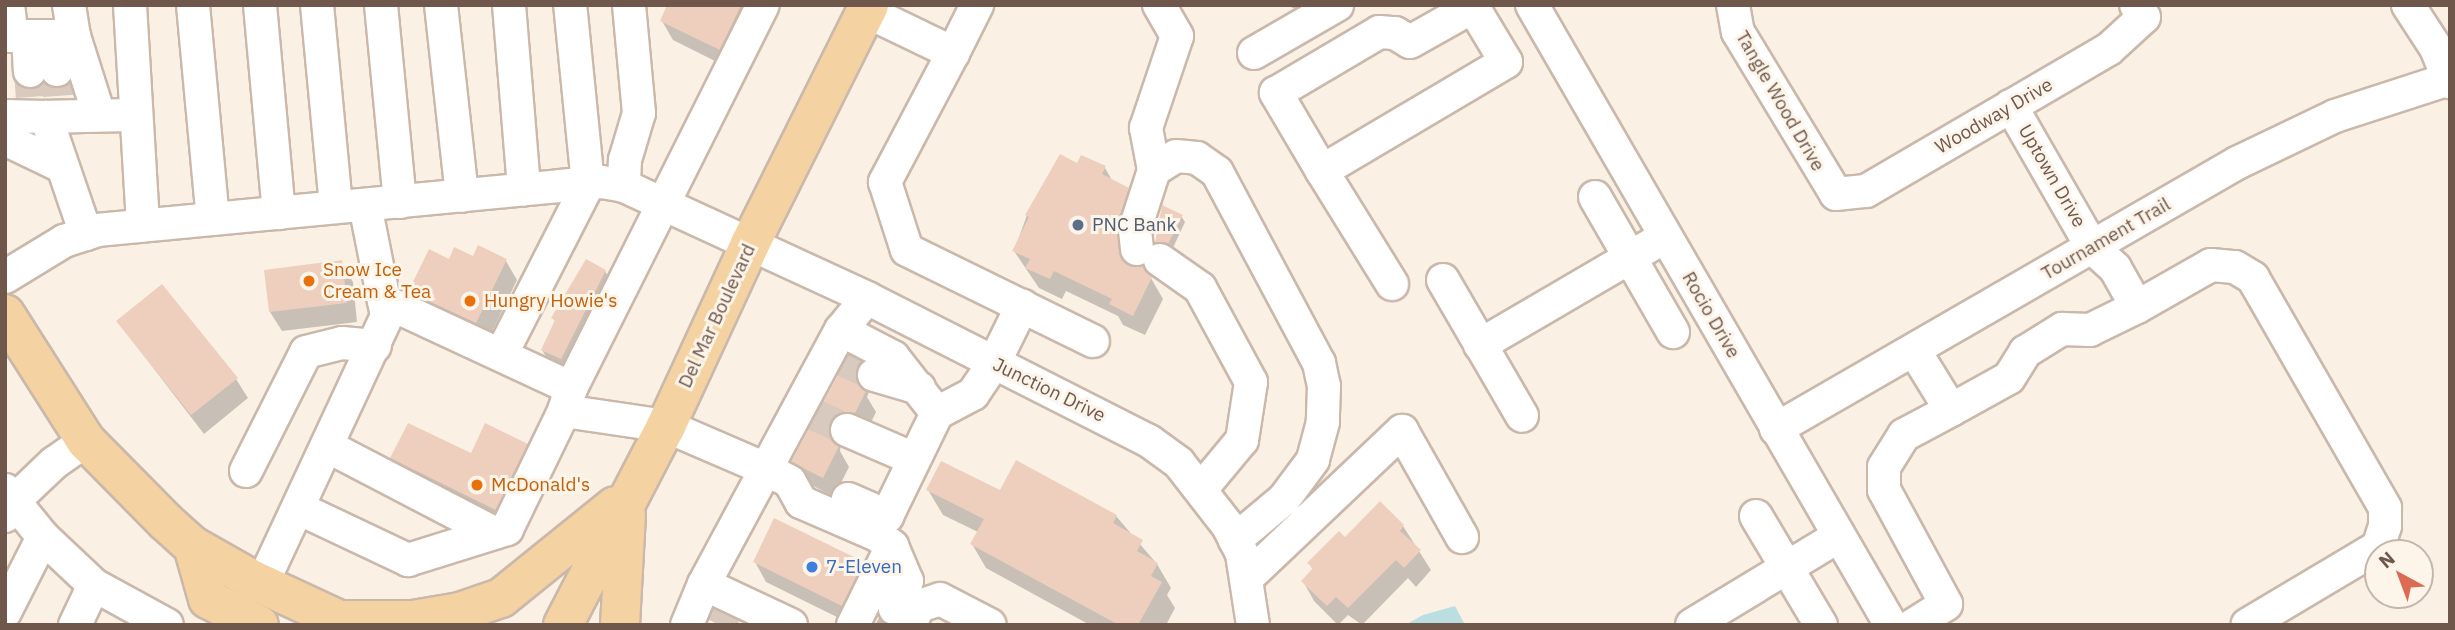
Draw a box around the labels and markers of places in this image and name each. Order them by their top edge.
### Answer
place label: PNC Bank [1092,214,1177,236]
marker: PNC Bank [1070,217,1086,233]
place label: Snow Ice Cream & Tea [323,259,431,303]
marker: Snow Ice Cream & Tea [301,273,317,289]
place label: Hungry Howie's [484,290,617,312]
marker: Hungry Howie's [462,293,478,309]
place label: McDonald's [491,474,590,496]
marker: McDonald's [469,477,485,493]
place label: 7-Eleven [826,556,902,578]
marker: 7-Eleven [804,559,820,575]

